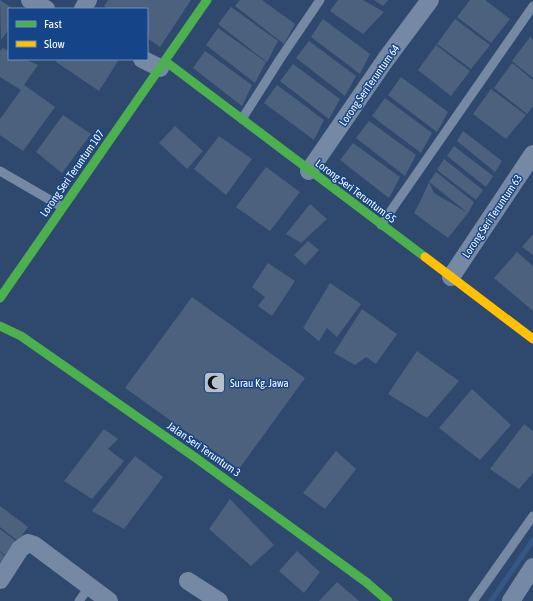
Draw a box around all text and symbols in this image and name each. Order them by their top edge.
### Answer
legend [8,8,148,60]
text: Fast [44,17,62,31]
text: Slow [44,37,65,51]
street label: Lorong SeriTeruntum 64 [337,42,401,128]
street label: Lorong Seri Teruntum 107 [38,127,106,219]
street label: Lorong Seri Teruntum 65 [313,157,399,225]
street label: Lorong Seri Teruntum 63 [460,172,524,260]
mosque icon: Surau Kg. Jawa [202,370,228,396]
place label: Surau Kg. Jawa [230,377,289,389]
street label: Jalan Seri Teruntum 3 [165,419,243,479]

